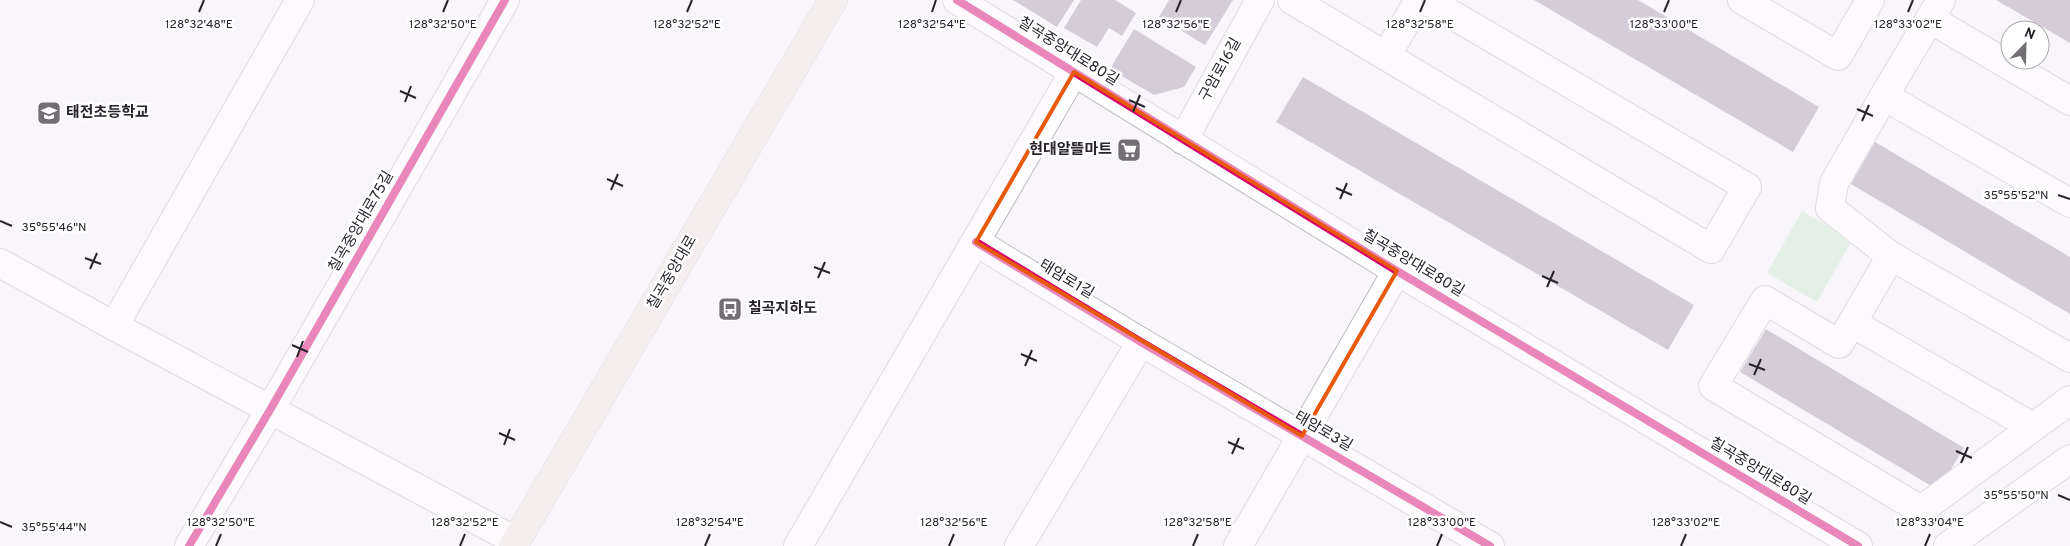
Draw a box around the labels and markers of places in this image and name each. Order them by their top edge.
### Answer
school or university icon: 태전초등학교 [36,100,62,126]
place label: 태전초등학교 [66,103,149,123]
supermarket icon: 현대알뜰마트 [1116,137,1142,163]
place label: 현대알뜰마트 [1029,140,1112,160]
bus stop icon: 칠곡지하도 [717,296,743,322]
place label: 칠곡지하도 [748,299,817,319]

